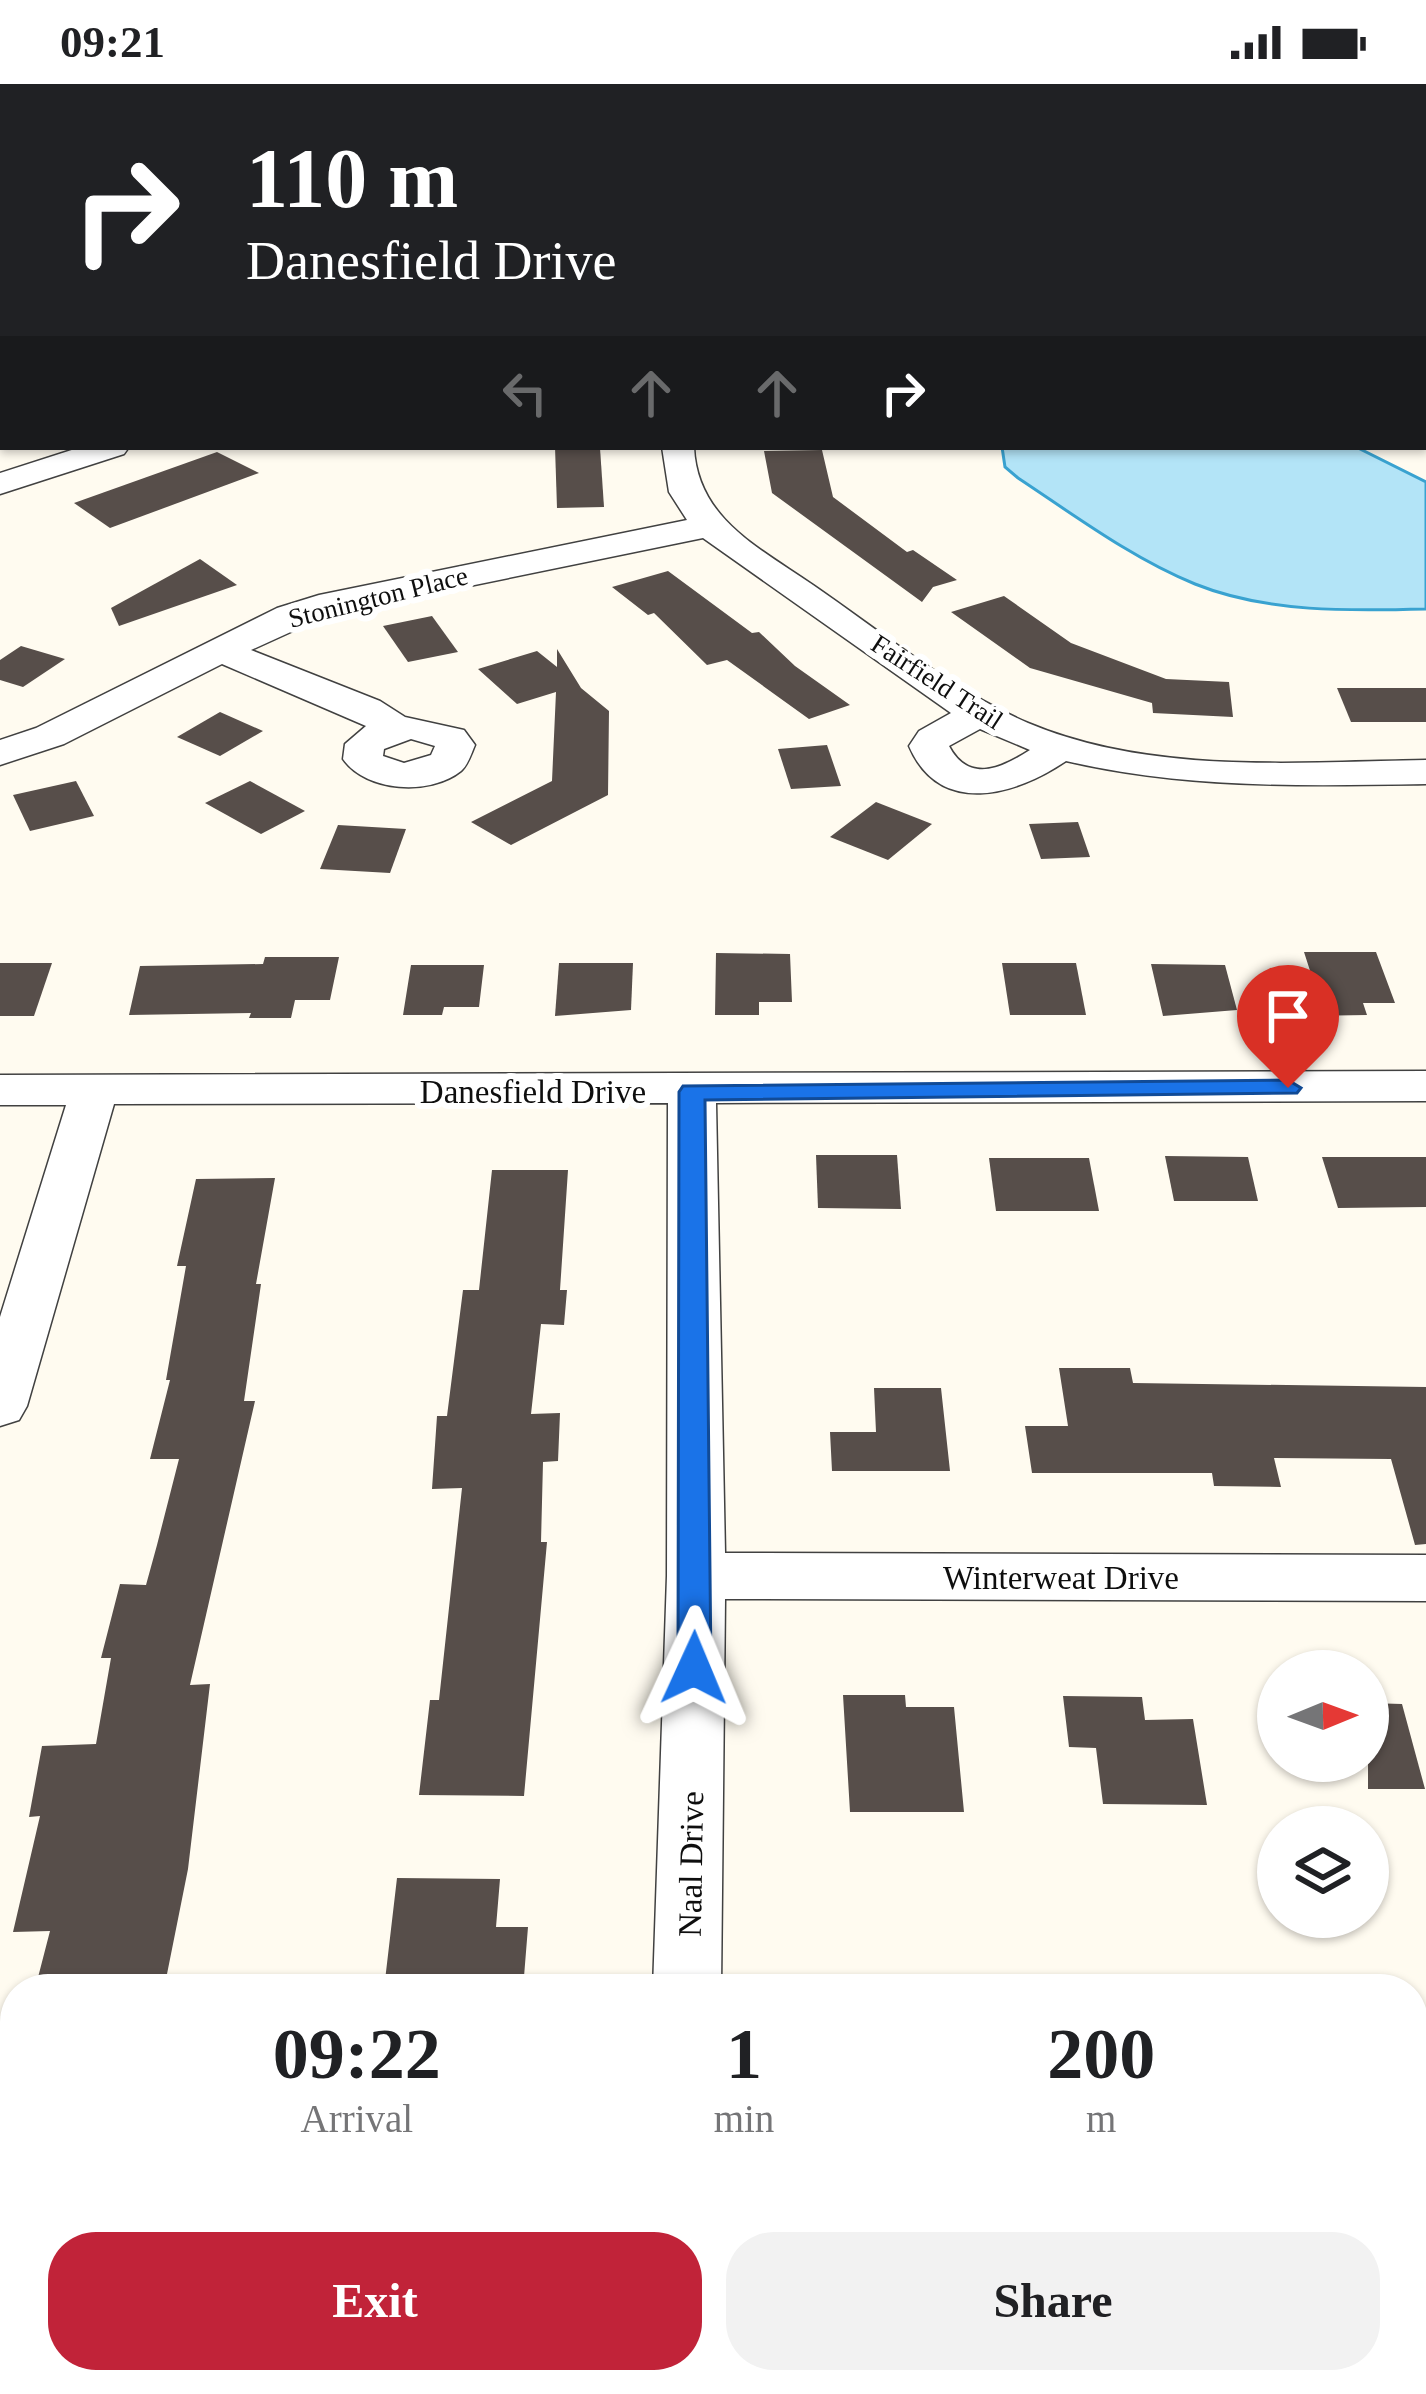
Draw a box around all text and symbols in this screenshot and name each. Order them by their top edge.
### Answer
text: 09:21 [60,17,165,67]
icon: right [48,132,204,288]
text: 110 m [246,132,458,225]
text: Danesfield Drive [246,231,616,291]
icon: left [492,360,558,426]
icon: ahead [618,360,684,426]
icon: ahead [744,360,810,426]
icon: right [870,360,936,426]
street label: Stonington Place [285,560,471,634]
street label: Fairfield Trail [866,628,1008,736]
pin [1237,965,1339,1088]
icon: arrive [1255,983,1321,1049]
street label: Danesfield Drive [420,1074,646,1110]
street label: Winterweat Drive [943,1560,1179,1596]
position arrow [631,1605,757,1731]
north arrow [1257,1650,1389,1782]
map controls [1257,1650,1389,1938]
street label: Naal Drive [672,1791,710,1937]
button: layers [1257,1806,1389,1938]
text: 09:22 [273,2014,441,2094]
text: 1 [726,2014,762,2094]
text: 200 [1047,2014,1155,2094]
text: Arrival [301,2097,413,2140]
text: min [714,2097,774,2140]
text: m [1086,2097,1116,2140]
button: Exit [48,2232,702,2370]
button: Share [726,2232,1380,2370]

